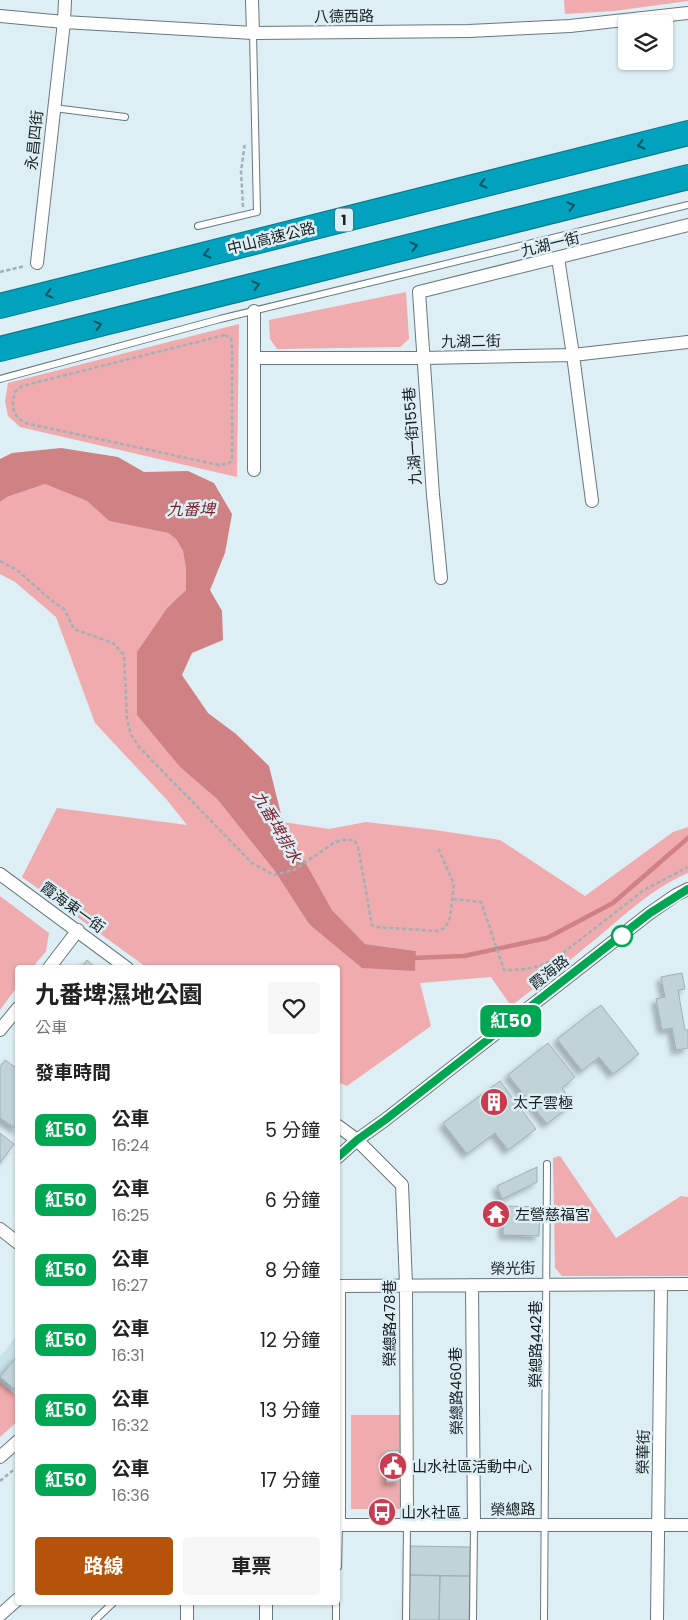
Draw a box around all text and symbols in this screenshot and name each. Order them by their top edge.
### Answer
street label: 八德西路 [314,5,374,27]
map controls [618,15,673,70]
button: layers [618,15,673,70]
street label: 永昌四街 [20,109,48,171]
one-way arrow [636,139,645,150]
one-way arrow [480,179,488,189]
one-way arrow [567,201,576,212]
road number: 1 [335,208,353,232]
street label: 中山高速公路 [225,217,317,259]
street label: 九湖一街 [518,227,582,261]
one-way arrow [409,241,418,252]
one-way arrow [202,248,211,259]
one-way arrow [251,280,260,291]
one-way arrow [45,288,54,299]
one-way arrow [94,320,102,330]
street label: 九湖二街 [441,330,501,352]
street label: 九湖一街155巷 [398,386,426,486]
water label: 九番埤 [167,498,217,521]
water label: 九番埤排水 [247,787,307,868]
street label: 霞海東一街 [36,876,110,938]
unlabelled marker [611,925,633,947]
street label: 霞海路 [525,950,573,994]
text: 九番埤濕地公園 [35,978,203,1011]
button: heart [268,982,320,1034]
line badge: 紅50 [482,1005,540,1037]
text: 紅50 [490,1008,532,1033]
text: 公車 [35,1016,67,1039]
text: 發車時間 [35,1059,111,1086]
building icon: 太子雲極 [479,1087,509,1117]
place label: 太子雲極 [513,1092,573,1113]
text: 公車 [111,1105,149,1132]
text: 紅50 [45,1117,86,1142]
text: 5 分鐘 [265,1117,320,1144]
text: 16:24 [111,1134,149,1157]
text: 公車 [111,1175,149,1202]
text: 紅50 [45,1187,86,1212]
text: 6 分鐘 [265,1187,320,1214]
temple icon: 左營慈福宮 [481,1199,511,1229]
text: 16:25 [111,1204,149,1227]
place label: 左營慈福宮 [515,1204,590,1225]
text: 公車 [111,1245,149,1272]
text: 紅50 [45,1257,86,1282]
text: 8 分鐘 [265,1257,320,1284]
street label: 榮光街 [490,1257,536,1279]
text: 16:27 [111,1274,148,1297]
street label: 榮總路478巷 [379,1279,400,1367]
street label: 榮總路442巷 [525,1300,546,1388]
text: 公車 [111,1315,149,1342]
text: 紅50 [45,1327,86,1352]
text: 12 分鐘 [260,1327,320,1354]
text: 16:31 [111,1344,145,1367]
street label: 榮總路460巷 [445,1347,467,1435]
text: 公車 [111,1385,149,1412]
text: 紅50 [45,1397,86,1422]
text: 13 分鐘 [260,1397,320,1424]
text: 16:32 [111,1414,149,1437]
street label: 榮華街 [632,1429,654,1475]
public building icon: 山水社區活動中心 [378,1451,408,1481]
text: 公車 [111,1455,149,1482]
place label: 山水社區活動中心 [412,1456,532,1477]
text: 紅50 [45,1467,86,1492]
text: 17 分鐘 [260,1467,320,1494]
text: 16:36 [111,1484,150,1507]
bus stop icon: 山水社區 [367,1497,397,1527]
street label: 榮總路 [490,1498,536,1520]
place label: 山水社區 [401,1502,461,1523]
button: 路線 [35,1537,173,1595]
button: 車票 [183,1537,320,1595]

